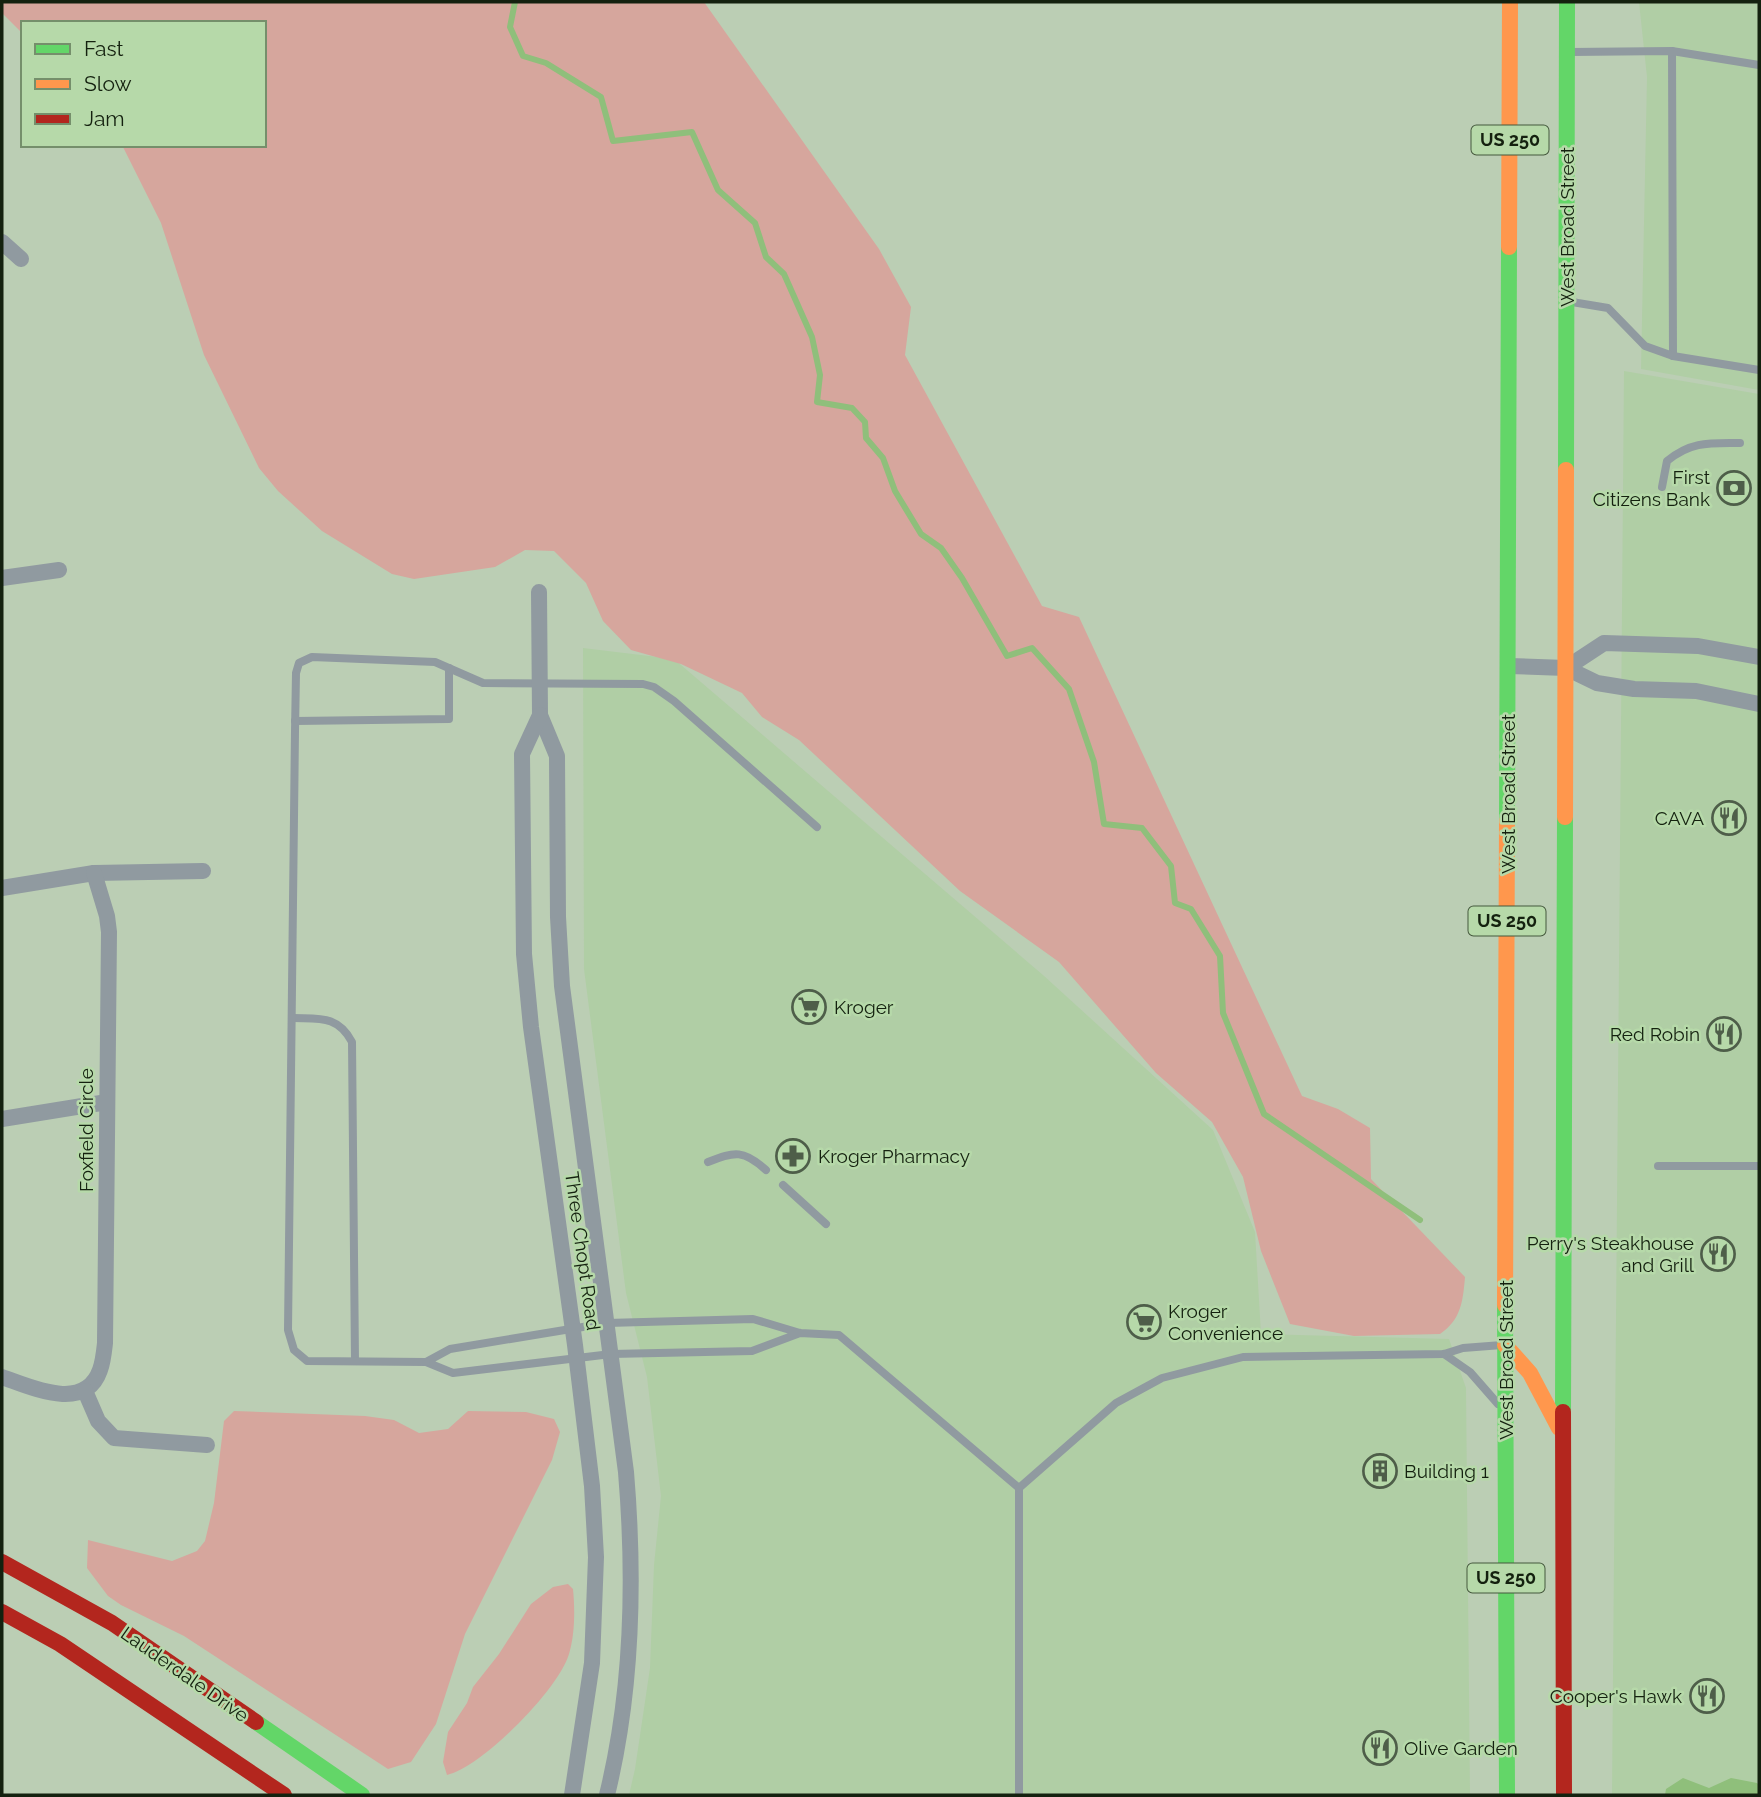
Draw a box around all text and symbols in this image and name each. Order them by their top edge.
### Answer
legend [21,21,266,147]
text: Fast [84,36,124,61]
text: Slow [84,71,132,96]
text: Jam [84,106,125,131]
road number: US 250 [1472,125,1548,154]
street label: West Broad Street [1556,146,1578,307]
place label: First Citizens Bank [1593,466,1711,510]
bank icon: First Citizens Bank [1715,469,1753,507]
street label: West Broad Street [1497,713,1519,874]
restaurant icon: CAVA [1710,799,1748,837]
place label: CAVA [1655,807,1704,829]
road number: US 250 [1468,906,1546,936]
supermarket icon: Kroger [790,988,828,1026]
place label: Kroger [834,996,894,1018]
restaurant icon: Red Robin [1705,1015,1743,1053]
place label: Red Robin [1610,1023,1700,1045]
street label: Foxfield Circle [75,1068,97,1192]
pharmacy icon: Kroger Pharmacy [774,1137,812,1175]
place label: Kroger Pharmacy [818,1145,970,1167]
street label: Three Chopt Road [561,1170,605,1332]
place label: Perry's Steakhouse and Grill [1527,1232,1695,1276]
restaurant icon: Perry's Steakhouse and Grill [1699,1235,1737,1273]
street label: West Broad Street [1495,1279,1517,1440]
place label: Kroger Convenience [1168,1300,1283,1344]
supermarket icon: Kroger Convenience [1125,1303,1163,1341]
building icon: Building 1 [1361,1452,1399,1490]
place label: Building 1 [1404,1460,1489,1482]
road number: US 250 [1468,1563,1544,1592]
street label: Lauderdale Drive [117,1622,253,1726]
restaurant icon: Cooper's Hawk [1688,1677,1726,1715]
place label: Cooper's Hawk [1550,1685,1682,1707]
restaurant icon: Olive Garden [1361,1729,1399,1767]
place label: Olive Garden [1404,1737,1518,1759]

